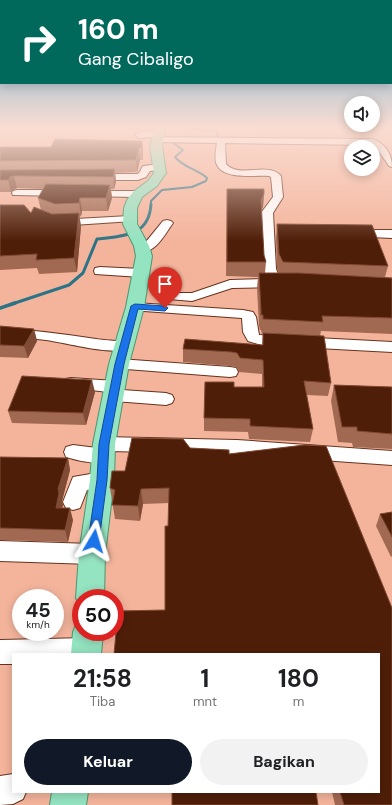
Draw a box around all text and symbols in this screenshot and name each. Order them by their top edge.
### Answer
text: 160 m [78,11,159,48]
icon: right [12,16,64,68]
text: Gang Cibaligo [78,47,194,71]
map controls [344,96,380,176]
button: sound [344,96,380,132]
button: layers [344,140,380,176]
pin [148,267,182,308]
icon: arrive [154,273,176,295]
position arrow [73,520,115,562]
speed limit sign: 50 [72,589,124,641]
text: 45 [25,597,51,623]
text: km/h [26,618,50,631]
text: 21:58 [73,663,132,694]
text: 1 [201,663,209,694]
text: 180 [278,663,319,694]
text: Tiba [90,693,115,710]
text: mnt [193,693,217,710]
text: m [293,693,304,710]
button: Keluar [24,739,192,785]
button: Bagikan [200,739,368,785]

